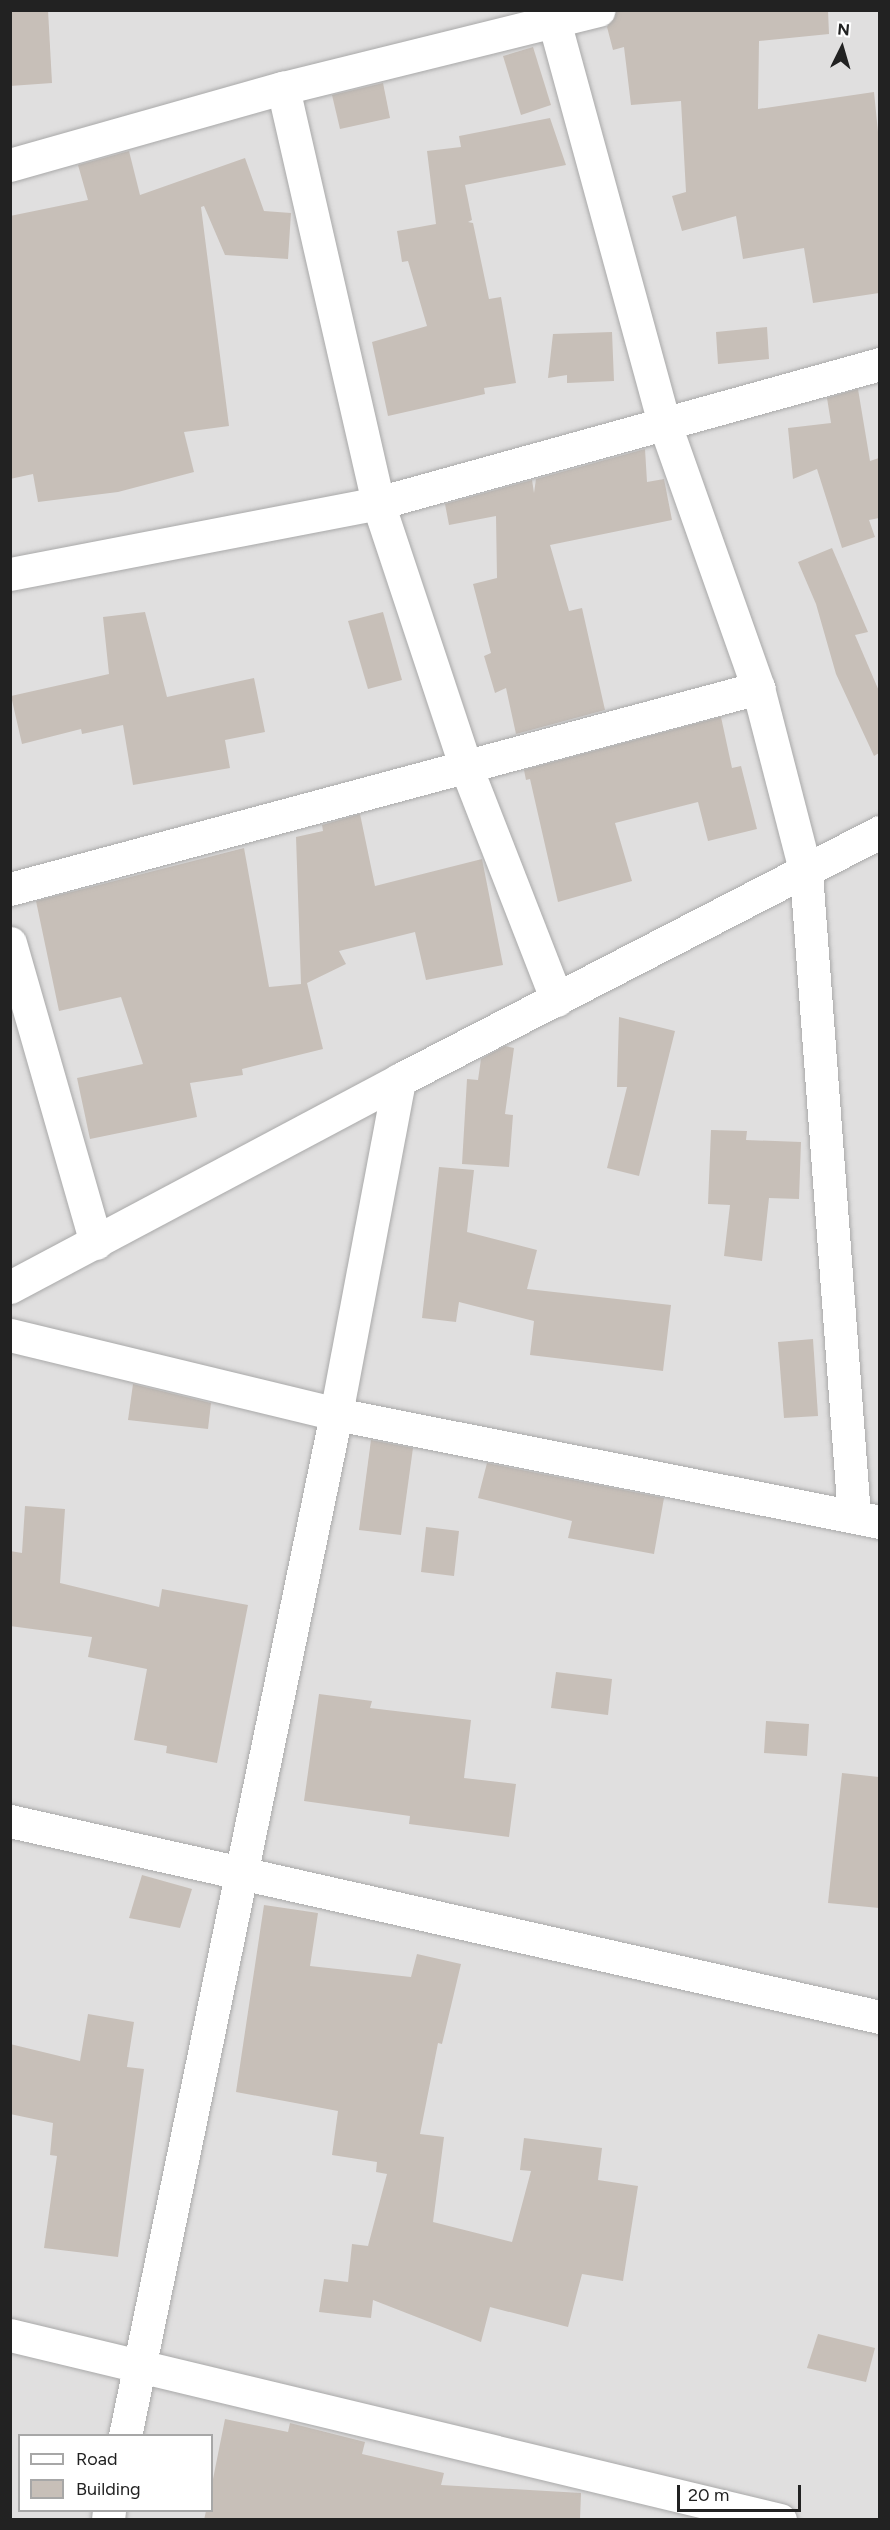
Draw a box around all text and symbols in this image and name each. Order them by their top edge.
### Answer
north arrow [812,18,872,78]
text: N [837,20,851,40]
legend [18,2434,213,2512]
text: Road [76,2448,117,2470]
scale bar [680,2473,804,2511]
text: Building [76,2478,141,2500]
text: 20 m [688,2484,729,2506]

